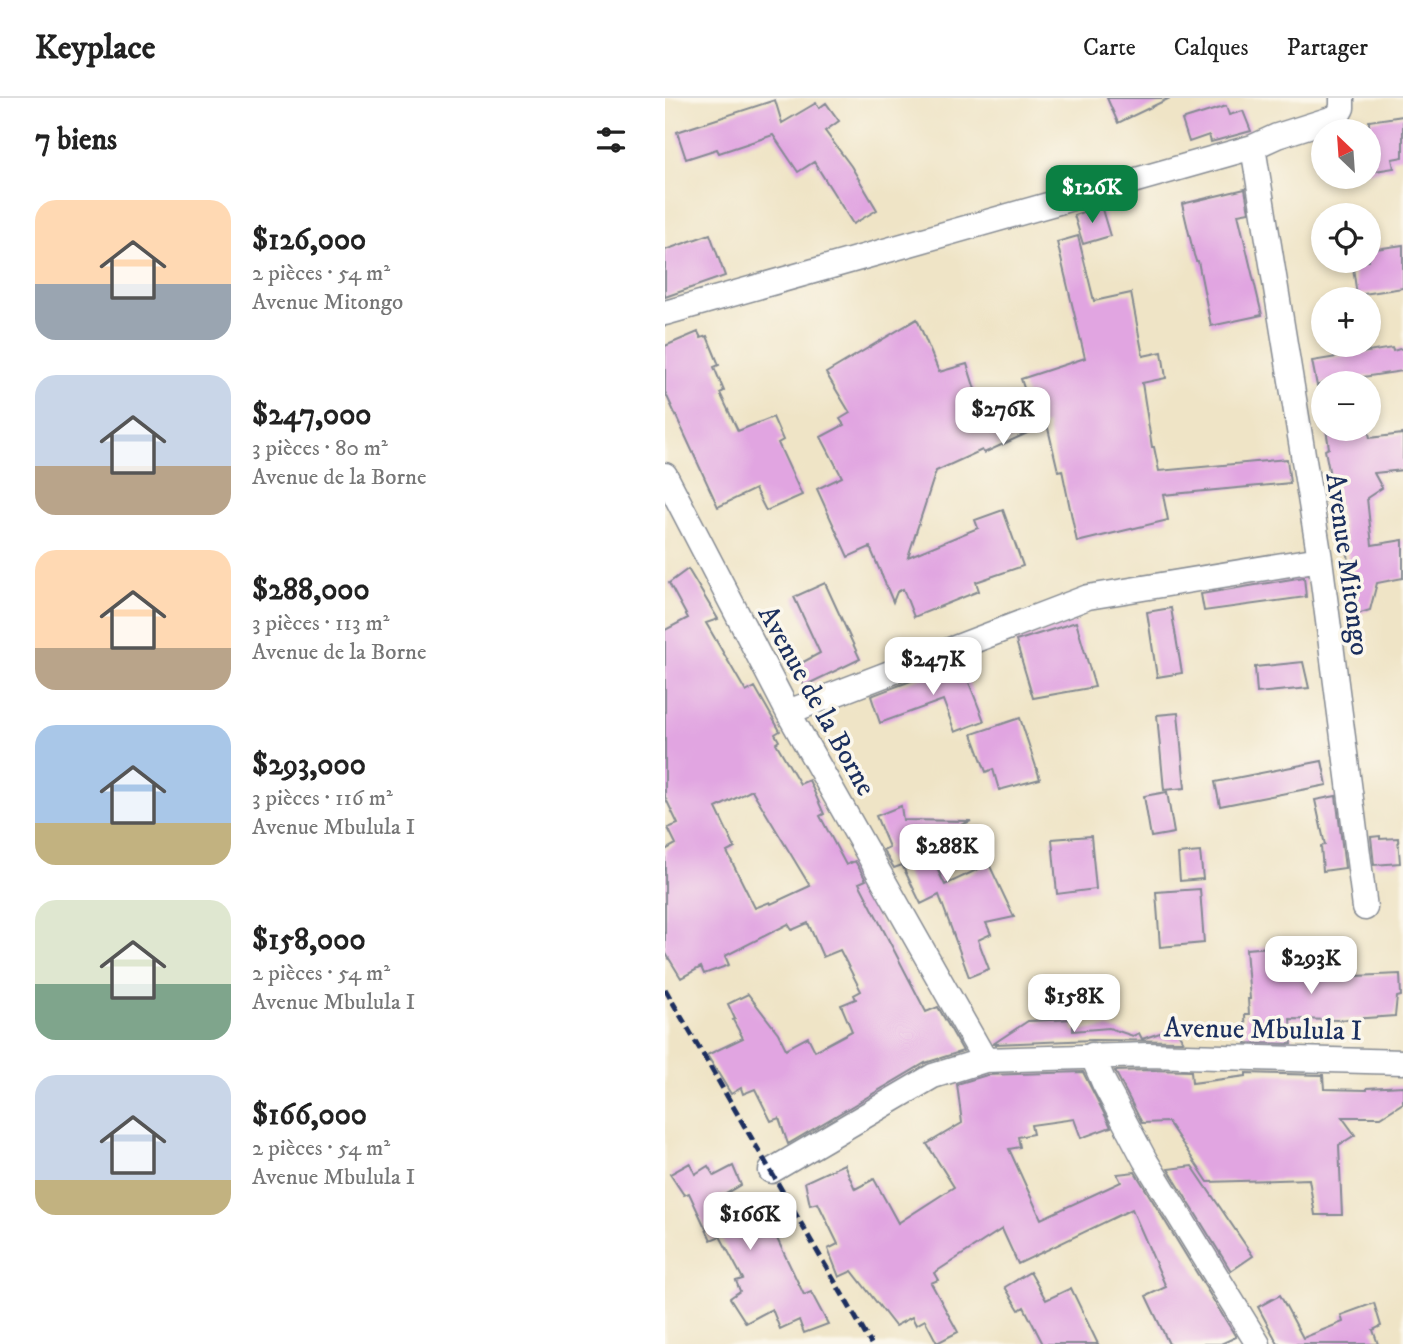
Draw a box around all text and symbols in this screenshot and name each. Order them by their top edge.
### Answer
text: Keyplace [35,28,155,69]
text: Carte [1083,33,1136,63]
text: Calques [1174,33,1249,63]
text: Partager [1287,33,1368,63]
north arrow [1311,119,1381,189]
map controls [1311,119,1381,441]
icon: filters [592,121,630,159]
text: 7 biens [35,122,117,159]
pin: $126K [1043,166,1141,225]
text: $126K [1062,173,1122,202]
button: locate [1311,203,1381,273]
text: $126,000 [252,222,366,259]
icon: home [91,228,175,312]
text: 2 pièces · 54 m² [252,259,390,288]
button: + [1311,287,1381,357]
text: Avenue Mitongo [252,288,403,317]
button: − [1311,371,1381,441]
pin: $276K [954,388,1052,447]
text: $276K [971,395,1035,424]
text: $247,000 [252,397,372,434]
icon: home [91,403,175,487]
text: 3 pièces · 80 m² [252,434,388,463]
text: Avenue de la Borne [252,463,426,492]
street label: Avenue Mitongo [1317,471,1378,658]
text: $288,000 [252,572,370,609]
icon: home [91,578,175,662]
street label: Avenue de la Borne [750,599,883,802]
text: 3 pièces · 113 m² [252,609,389,638]
text: Avenue de la Borne [252,638,426,667]
pin: $247K [884,638,982,697]
text: $247K [901,645,965,674]
text: $293,000 [252,747,366,784]
icon: home [91,753,175,837]
text: 3 pièces · 116 m² [252,784,393,813]
text: Avenue Mbulula I [252,813,415,842]
pin: $288K [898,824,996,884]
text: $288K [915,832,979,861]
text: $158,000 [252,922,366,959]
icon: home [91,928,175,1012]
pin: $293K [1262,936,1360,996]
text: $293K [1281,944,1341,973]
text: 2 pièces · 54 m² [252,959,390,988]
pin: $158K [1025,974,1123,1034]
text: $158K [1044,982,1104,1011]
text: Avenue Mbulula I [252,988,415,1017]
street label: Avenue Mbulula I [1163,1010,1363,1049]
text: $166,000 [252,1097,367,1134]
icon: home [91,1103,175,1187]
text: 2 pièces · 54 m² [252,1134,390,1163]
text: Avenue Mbulula I [252,1163,415,1192]
pin: $166K [701,1192,799,1252]
text: $166K [719,1200,781,1229]

